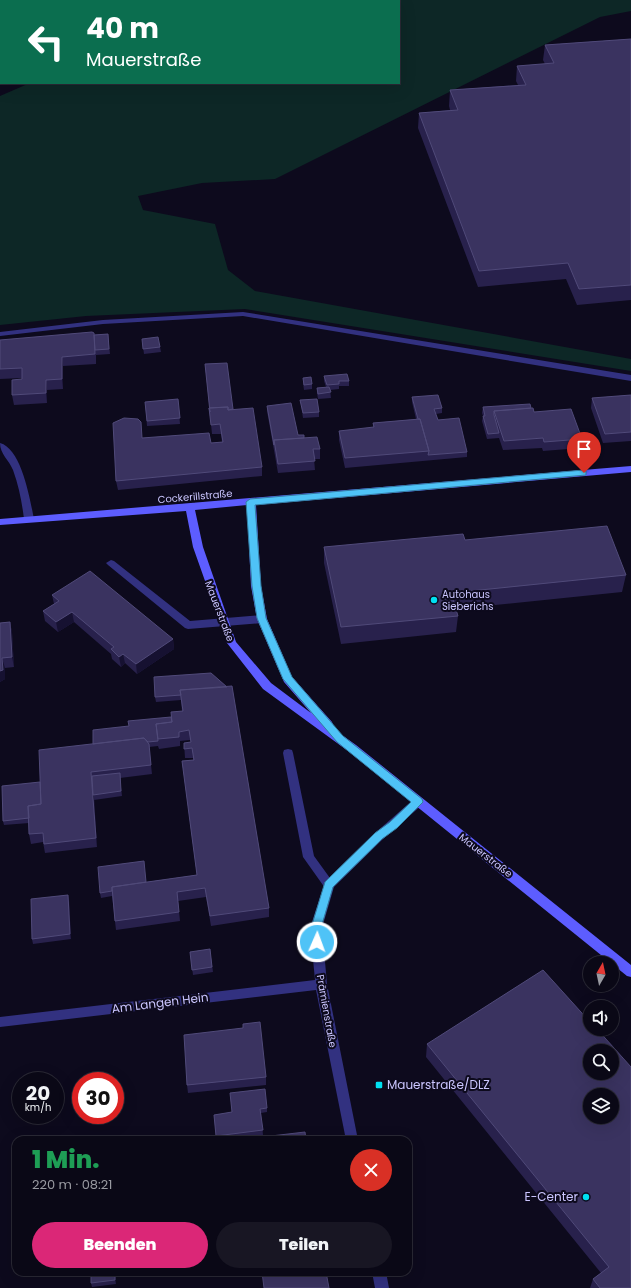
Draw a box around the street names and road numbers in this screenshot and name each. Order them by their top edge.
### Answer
street label: Cockerillstraße [157,486,233,507]
street label: Mauerstraße [201,579,238,644]
street label: Mauerstraße [456,830,516,881]
street label: Prämienstraße [313,973,340,1049]
street label: Am Langen Hein [111,988,209,1017]

